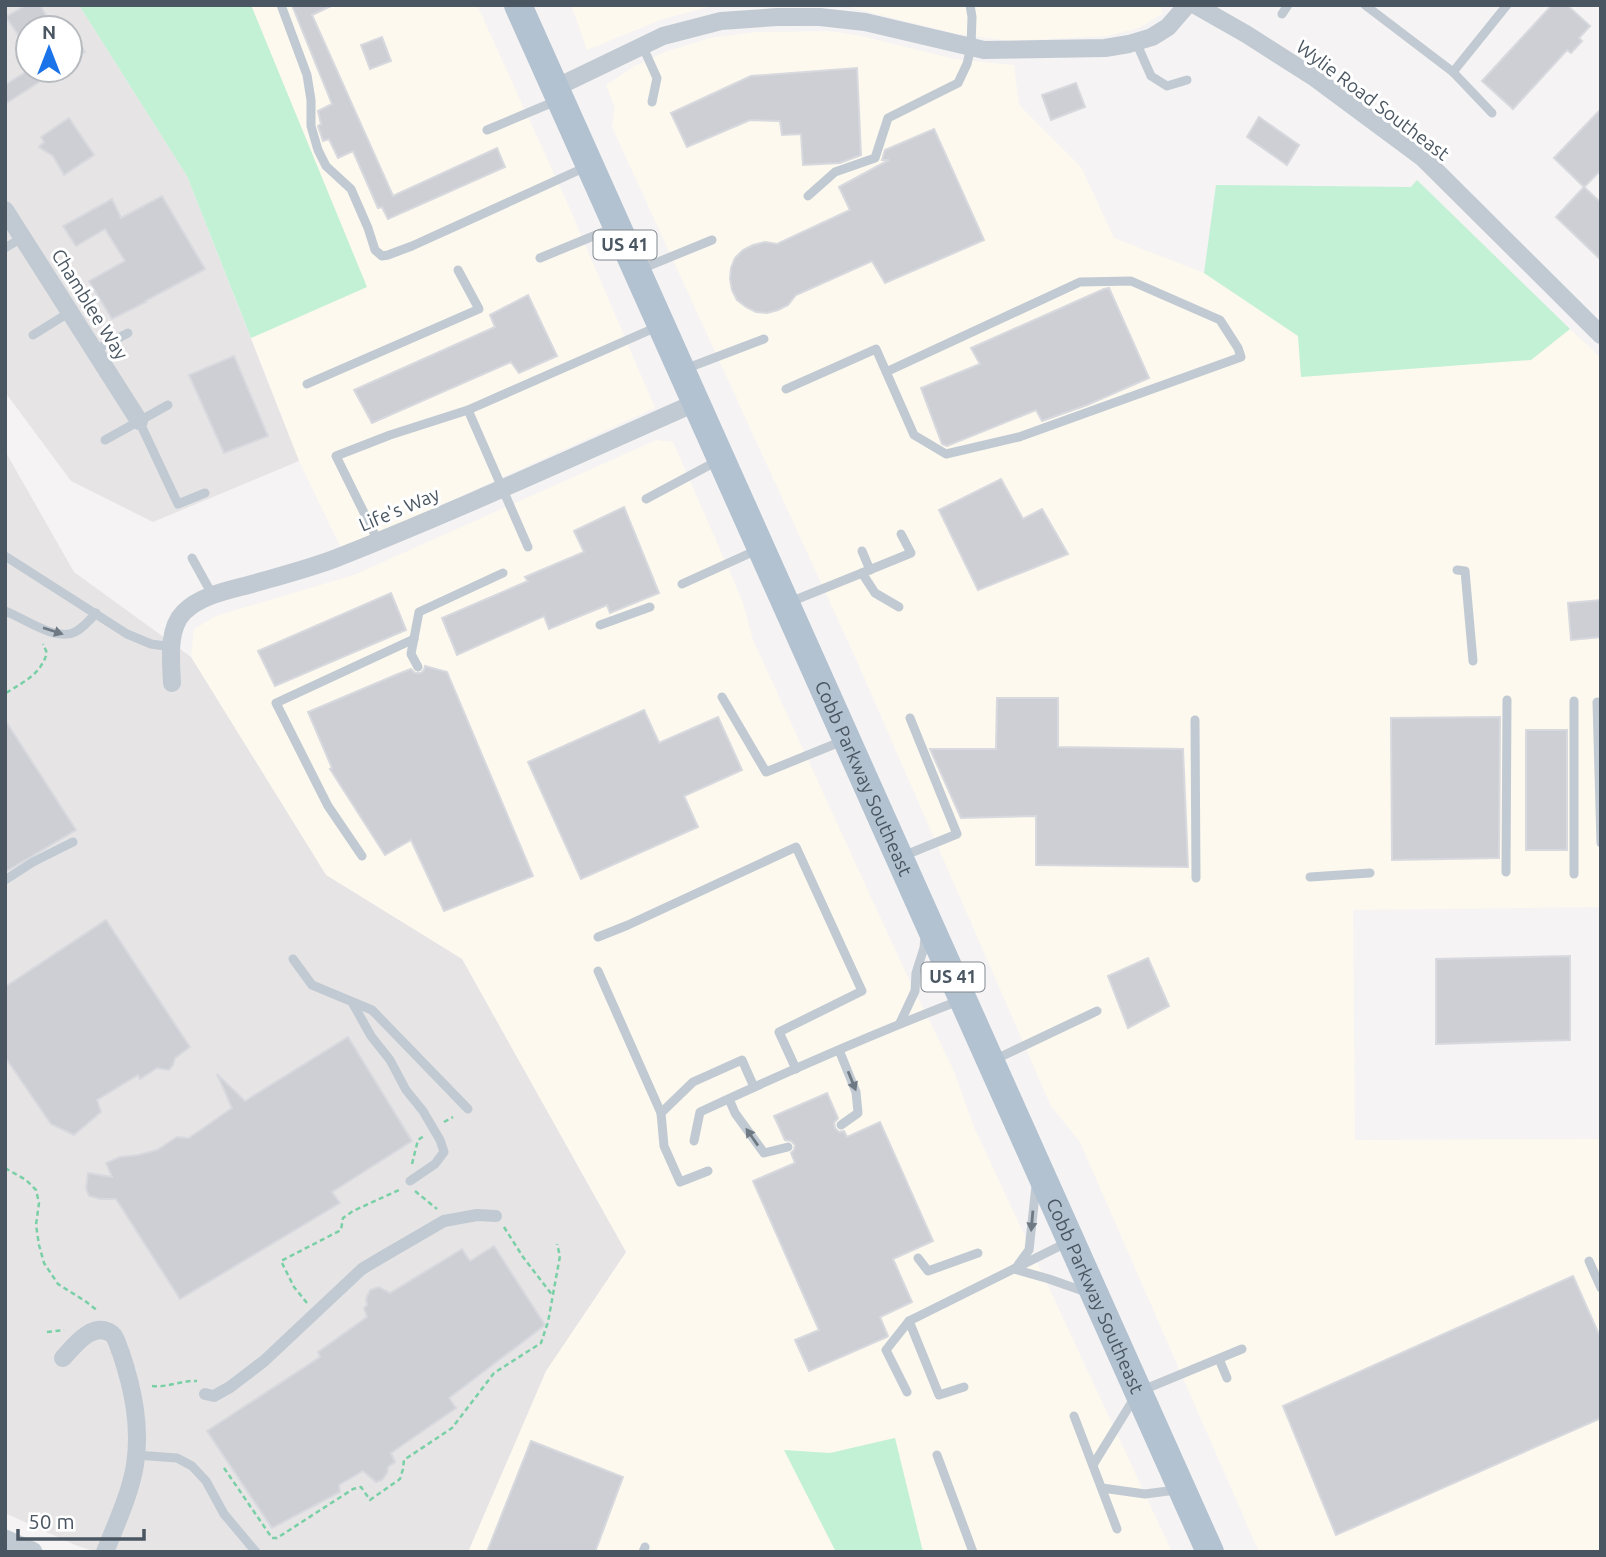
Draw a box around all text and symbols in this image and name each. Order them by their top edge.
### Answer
north arrow [14,14,84,84]
text: N [42,21,56,43]
street label: Wylie Road Southeast [1292,35,1454,165]
road number: US 41 [594,230,656,260]
street label: Chamblee Way [47,245,133,363]
street label: Life's Way [356,482,442,536]
one-way arrow [42,627,63,637]
street label: Cobb Parkway Southeast [811,677,917,880]
road number: US 41 [922,962,984,992]
one-way arrow [846,1070,857,1091]
one-way arrow [745,1128,759,1146]
street label: Cobb Parkway Southeast [1042,1195,1149,1397]
one-way arrow [1026,1210,1037,1232]
scale bar [18,1498,144,1542]
text: 50 m [28,1509,75,1533]

